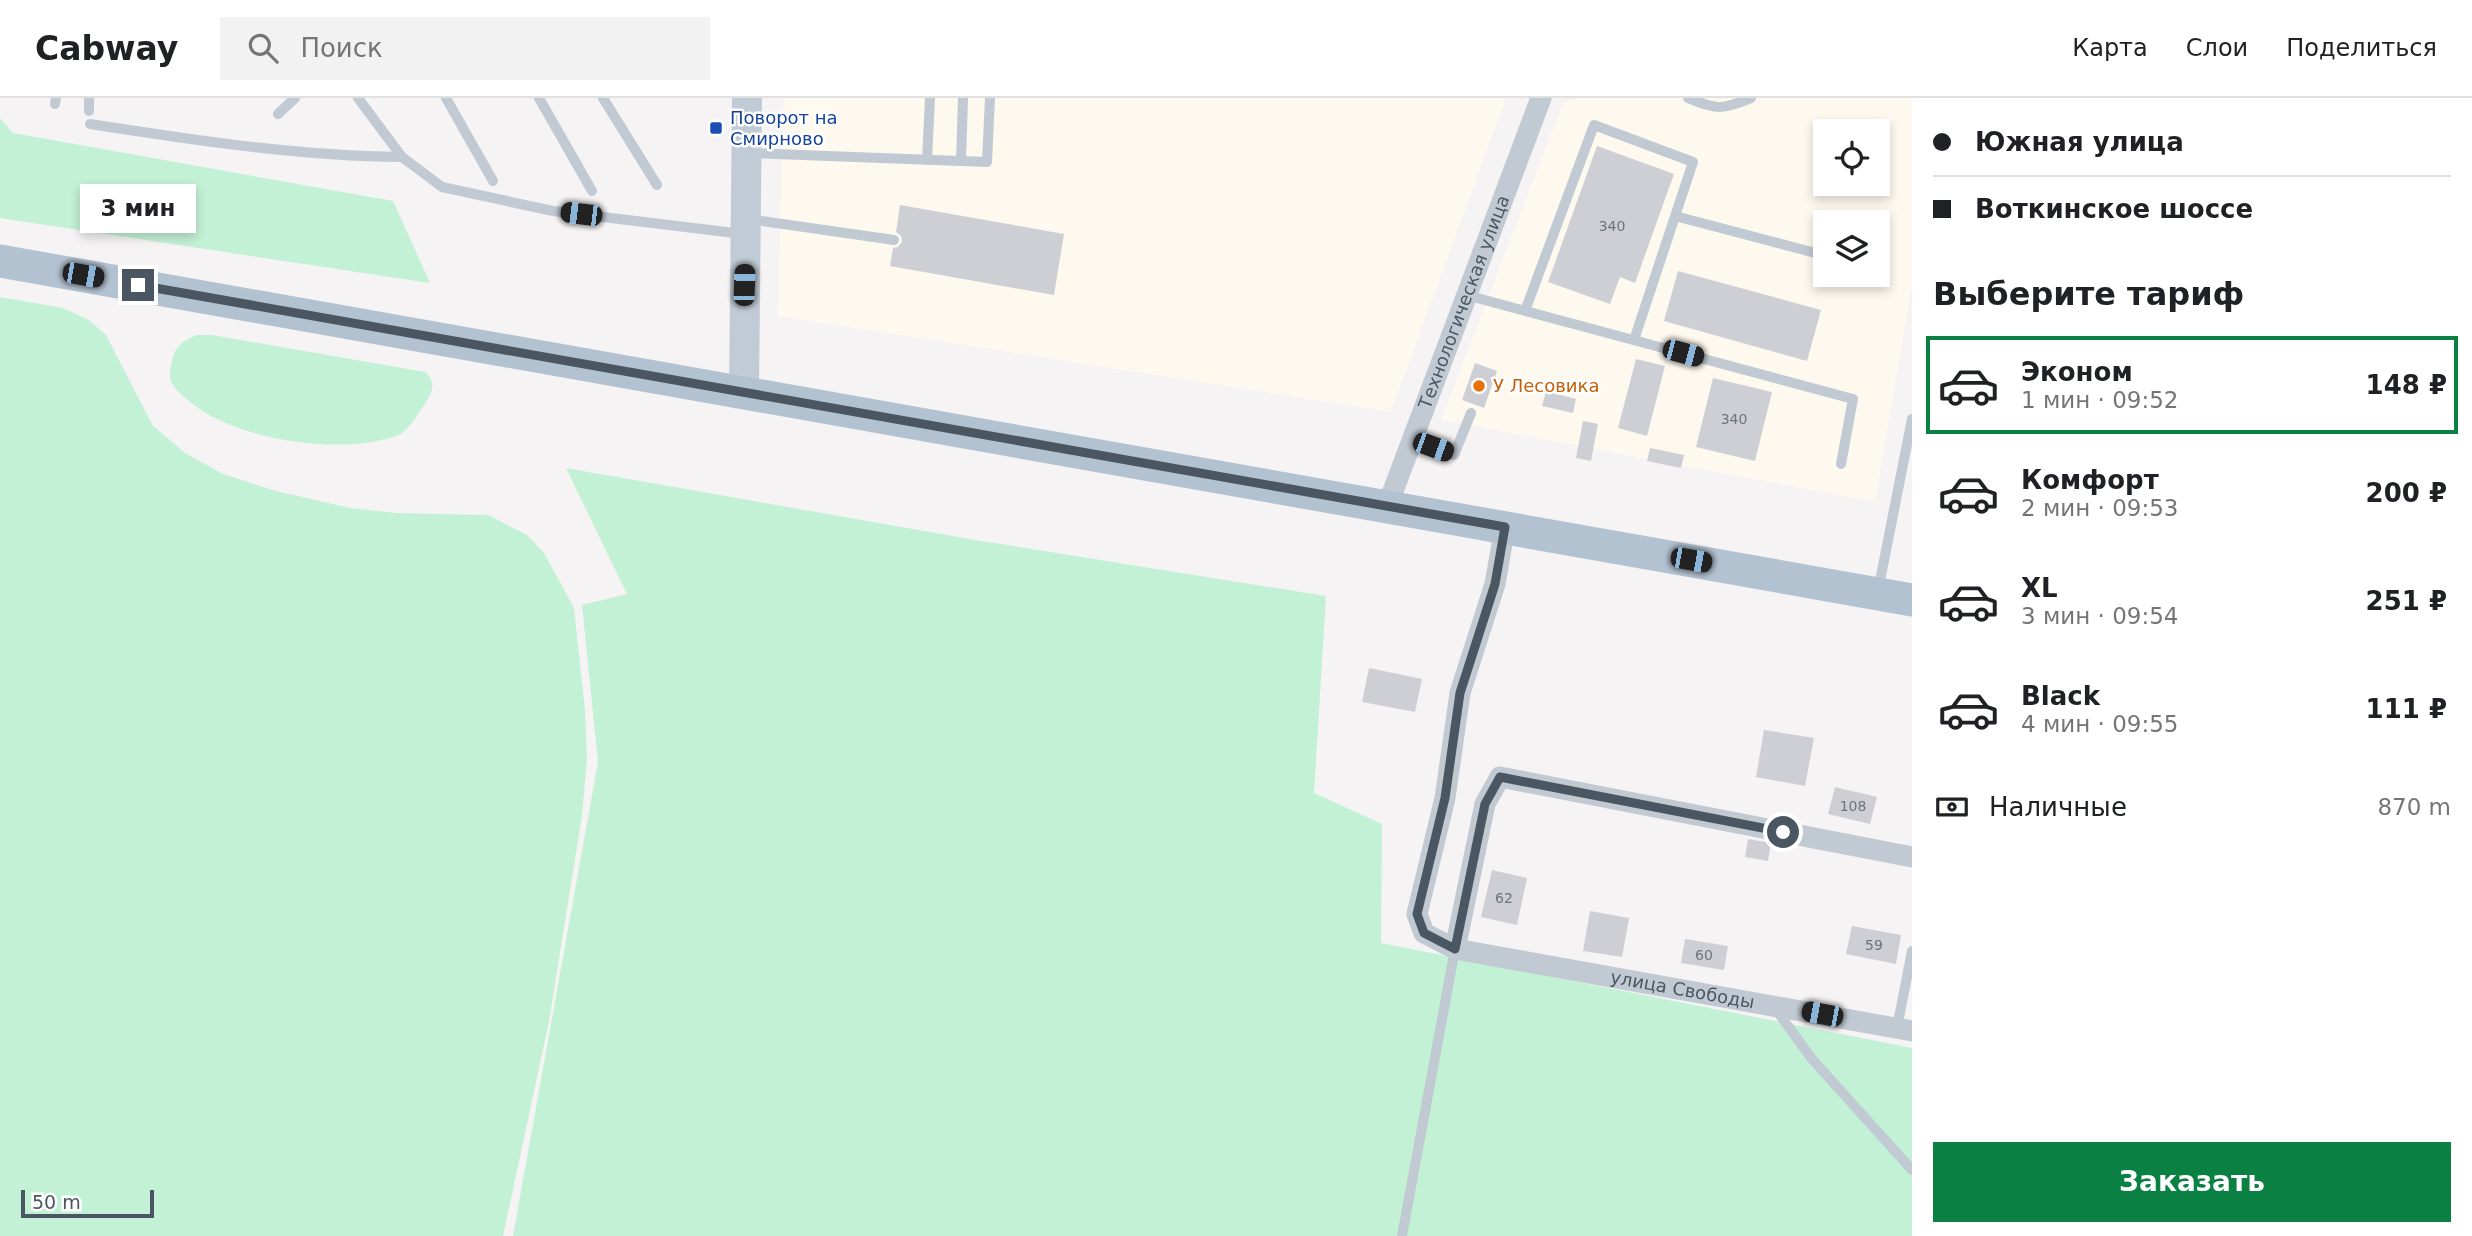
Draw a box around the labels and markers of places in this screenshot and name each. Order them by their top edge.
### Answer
place label: Поворот на Смирново [730,107,838,149]
marker: Поворот на Смирново [708,120,724,136]
place label: У Лесовика [1493,375,1599,396]
marker: У Лесовика [1471,378,1487,394]

